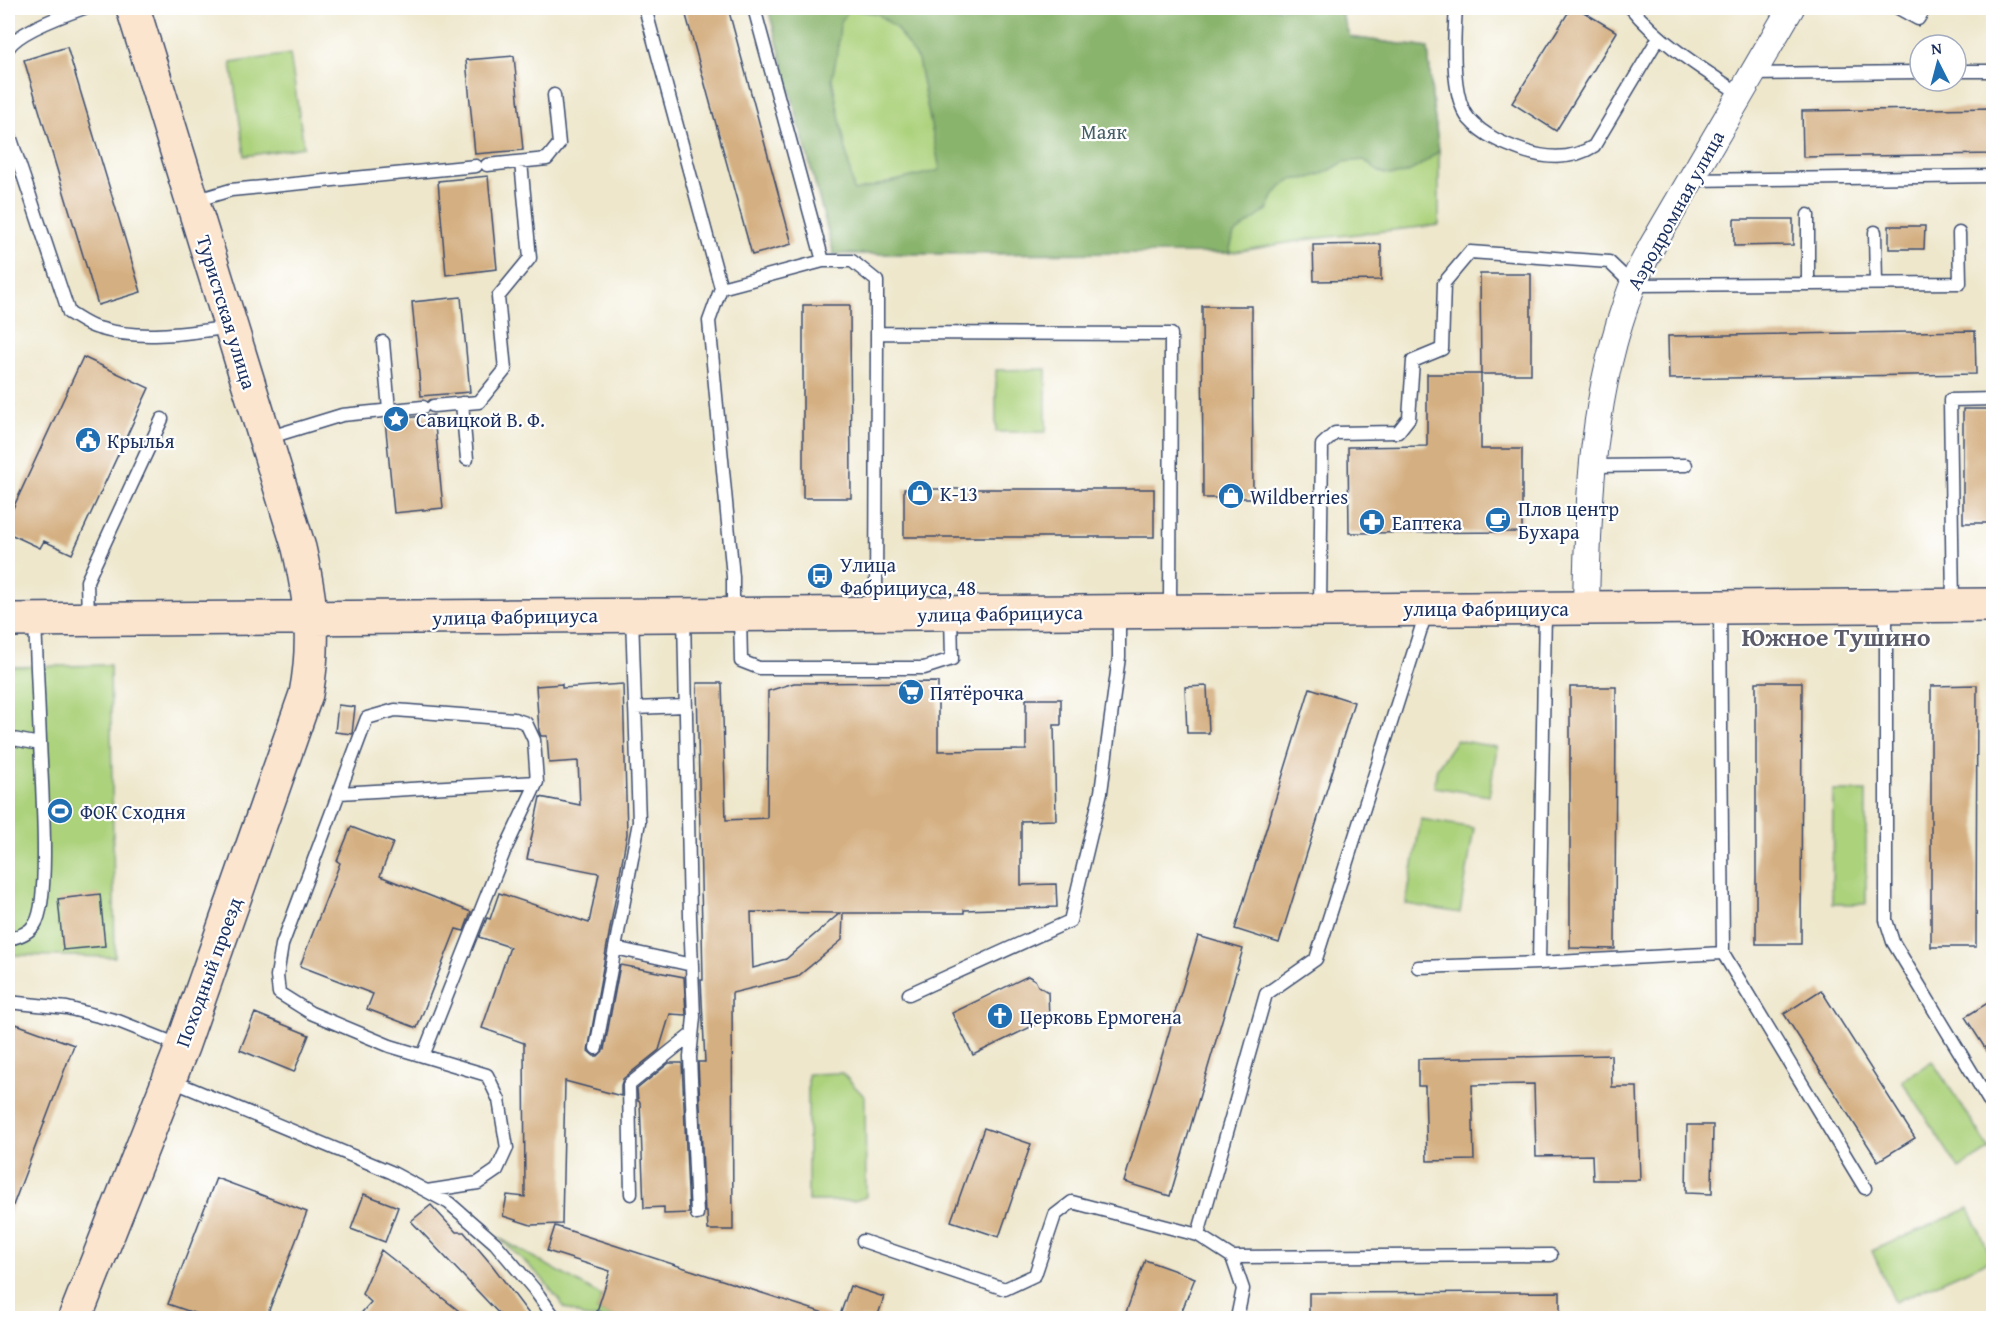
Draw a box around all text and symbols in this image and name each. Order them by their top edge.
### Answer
north arrow [1908,33,1968,93]
text: N [1930,36,1943,61]
park label: Маяк [1081,117,1127,146]
street label: Аэродромная улица [1619,125,1731,295]
street label: Туристская улица [190,231,264,393]
place icon: Савицкой В. Ф. [381,404,411,434]
place label: Савицкой В. Ф. [416,405,545,434]
public building icon: Крылья [73,425,103,455]
place label: Крылья [107,426,175,455]
shop icon: K-13 [905,478,935,508]
place label: K-13 [940,479,978,508]
shop icon: Wildberries [1216,481,1246,511]
place label: Wildberries [1250,482,1348,511]
place label: Плов центр Бухара [1518,494,1619,546]
cafe icon: Плов центр Бухара [1483,505,1513,535]
pharmacy icon: Еаптека [1357,507,1387,537]
place label: Еаптека [1392,508,1462,537]
place label: Улица Фабрициуса, 48 [840,550,976,602]
bus stop icon: Улица Фабрициуса, 48 [805,561,835,591]
street label: улица Фабрициуса [1402,594,1569,623]
street label: улица Фабрициуса [916,597,1084,629]
street label: улица Фабрициуса [431,600,599,632]
district label: Южное Тушино [1741,617,1931,656]
supermarket icon: Пятёрочка [896,677,926,707]
place label: Пятёрочка [930,678,1024,707]
sports icon: ФОК Сходня [45,796,75,826]
place label: ФОК Сходня [80,797,186,826]
street label: Походный проезд [167,893,249,1051]
church icon: Церковь Ермогена [985,1001,1015,1031]
place label: Церковь Ермогена [1020,1002,1182,1031]

